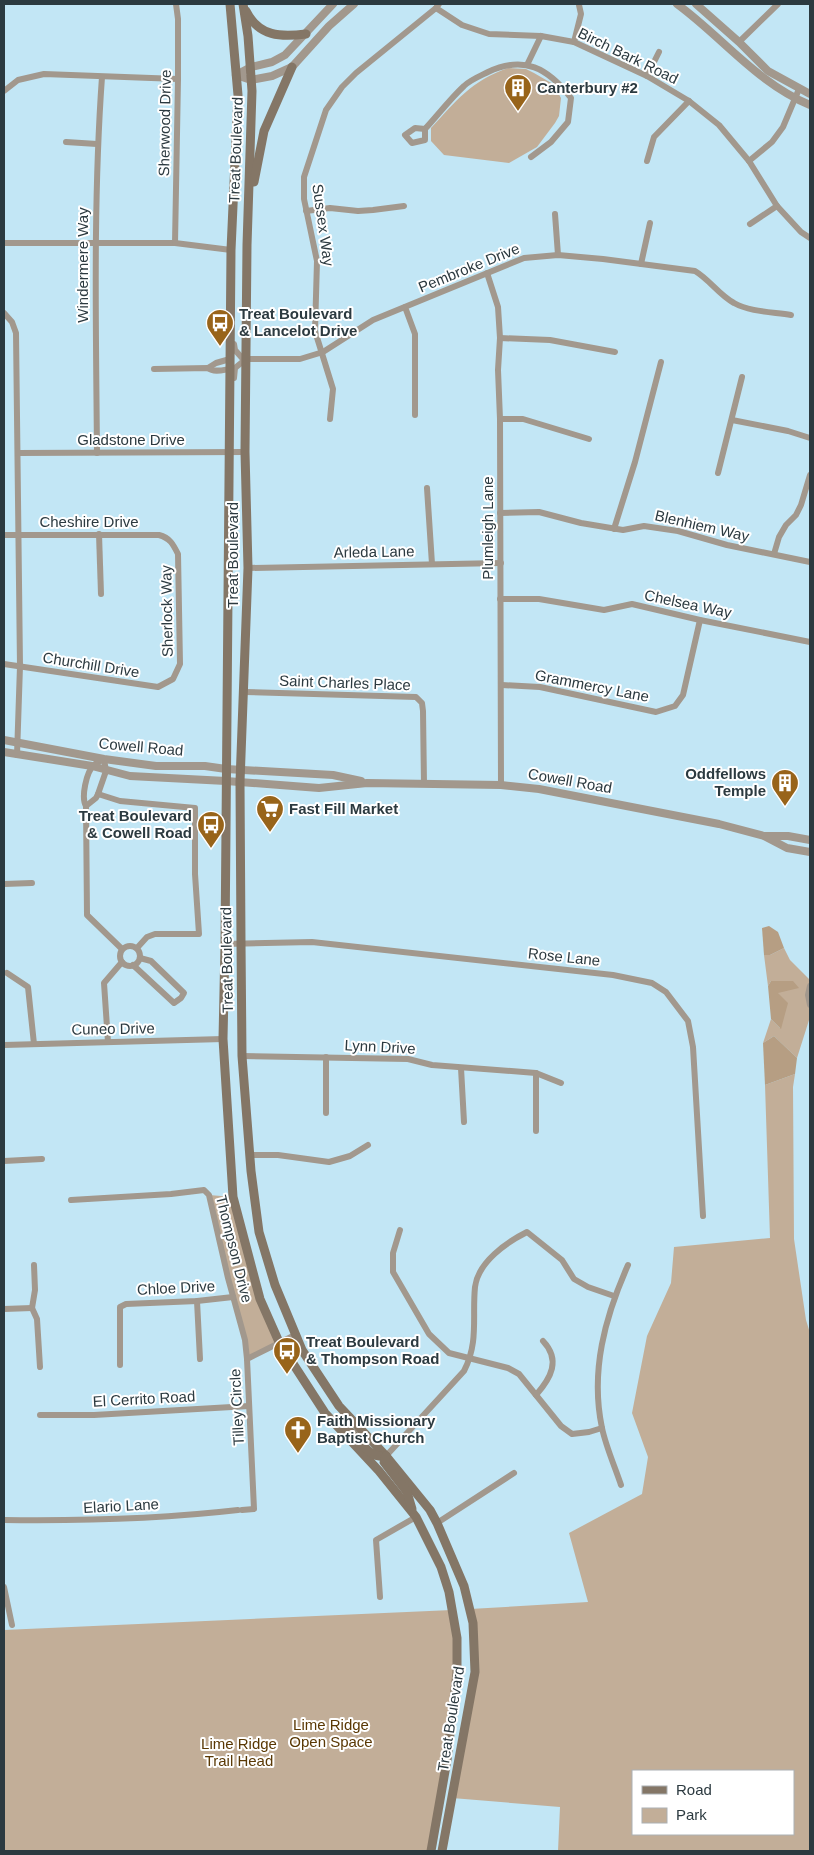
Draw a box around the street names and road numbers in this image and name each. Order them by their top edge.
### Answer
street label: Birch Bark Road [575,24,681,87]
street label: Sherwood Drive [155,69,174,176]
street label: Treat Boulevard [225,97,246,203]
street label: Sussex Way [309,183,338,268]
street label: Windermere Way [74,207,91,323]
street label: Pembroke Drive [416,240,522,296]
street label: Gladstone Drive [77,431,185,448]
street label: Plumleigh Lane [479,476,496,580]
street label: Treat Boulevard [224,502,241,608]
street label: Blenhiem Way [653,506,751,545]
street label: Cheshire Drive [39,513,139,530]
street label: Arleda Lane [333,542,415,561]
street label: Sherlock Way [157,564,176,657]
street label: Chelsea Way [643,586,734,621]
street label: Churchill Drive [42,648,141,681]
street label: Grammercy Lane [534,666,651,705]
street label: Saint Charles Place [279,672,411,693]
street label: Cowell Road [98,734,184,759]
street label: Cowell Road [527,765,613,796]
street label: Treat Boulevard [217,907,236,1013]
street label: Rose Lane [527,944,601,969]
street label: Cuneo Drive [71,1019,155,1038]
street label: Lynn Drive [344,1036,416,1057]
street label: Thompson Drive [213,1193,256,1304]
street label: Chloe Drive [136,1277,216,1298]
street label: Tilley Circle [226,1368,247,1446]
street label: El Cerrito Road [92,1387,196,1410]
street label: Elario Lane [83,1495,159,1516]
street label: Treat Boulevard [434,1665,467,1773]

